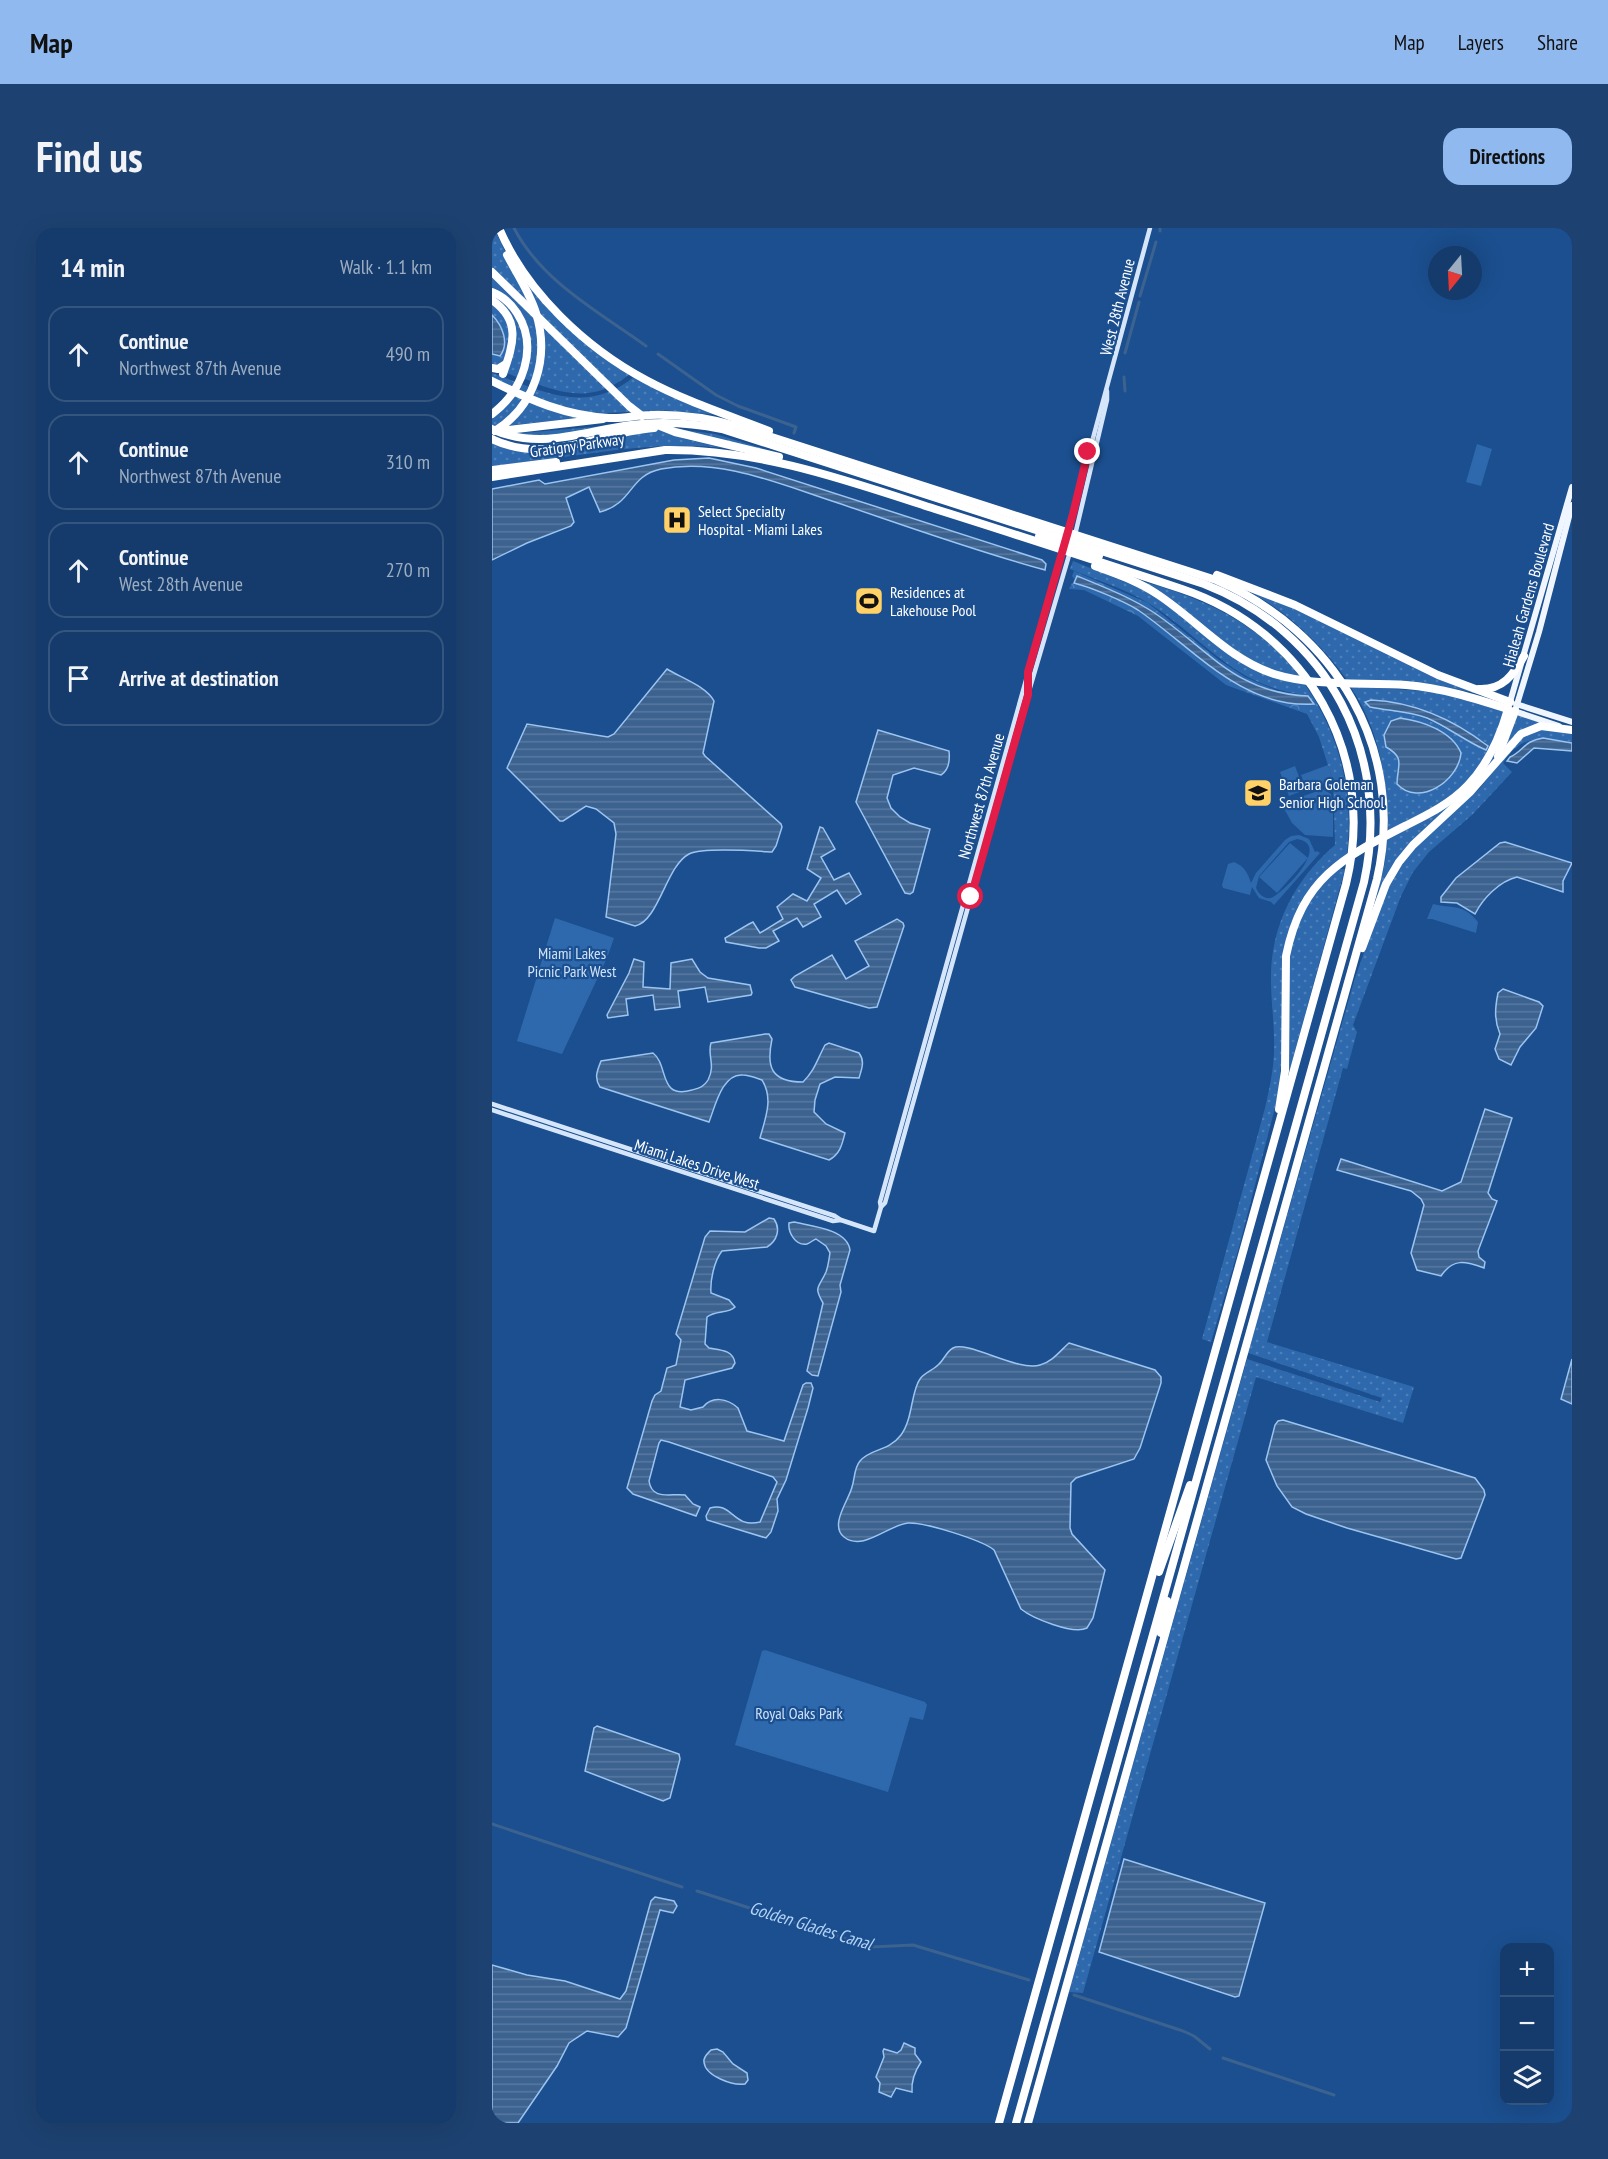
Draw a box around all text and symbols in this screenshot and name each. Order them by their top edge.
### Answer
text: Map [30,24,73,61]
text: Map [1394,29,1425,56]
text: Layers [1458,29,1504,56]
text: Share [1537,29,1578,56]
button: Directions [1443,128,1572,185]
text: Find us [36,129,143,184]
north arrow [1428,246,1482,300]
text: 14 min [60,251,125,284]
text: Walk · 1.1 km [340,254,432,280]
street label: West 28th Avenue [1095,256,1139,358]
text: Continue [119,327,189,355]
icon: ahead [62,338,95,371]
text: 490 m [386,341,430,367]
text: Northwest 87th Avenue [119,355,281,381]
street label: Gratigny Parkway [529,428,625,462]
text: Continue [119,435,189,463]
route end [1074,438,1100,464]
icon: ahead [62,446,95,479]
text: 310 m [386,449,430,475]
text: Northwest 87th Avenue [119,463,281,489]
place label: Select Specialty Hospital - Miami Lakes [698,501,822,539]
hospital icon: Select Specialty Hospital - Miami Lakes [661,504,693,536]
street label: Hialeah Gardens Boulevard [1498,521,1558,669]
text: Continue [119,543,189,571]
icon: ahead [62,554,95,587]
text: 270 m [386,557,430,583]
text: West 28th Avenue [119,571,243,597]
place label: Residences at Lakehouse Pool [890,582,976,620]
sports icon: Residences at Lakehouse Pool [853,585,885,617]
icon: arrive [62,662,95,695]
text: Arrive at destination [119,664,279,692]
street label: Northwest 87th Avenue [953,731,1009,861]
place label: Barbara Goleman Senior High School [1279,774,1384,812]
school or university icon: Barbara Goleman Senior High School [1242,777,1274,809]
route start [957,883,983,909]
park label: Miami Lakes Picnic Park West [528,943,617,981]
street label: Miami Lakes Drive West [632,1134,763,1194]
park label: Royal Oaks Park [755,1703,843,1723]
water label: Golden Glades Canal [747,1896,877,1956]
map controls [1500,1943,1554,2105]
button: + [1500,1943,1554,1997]
button: − [1500,1997,1554,2051]
button: layers [1500,2051,1554,2105]

